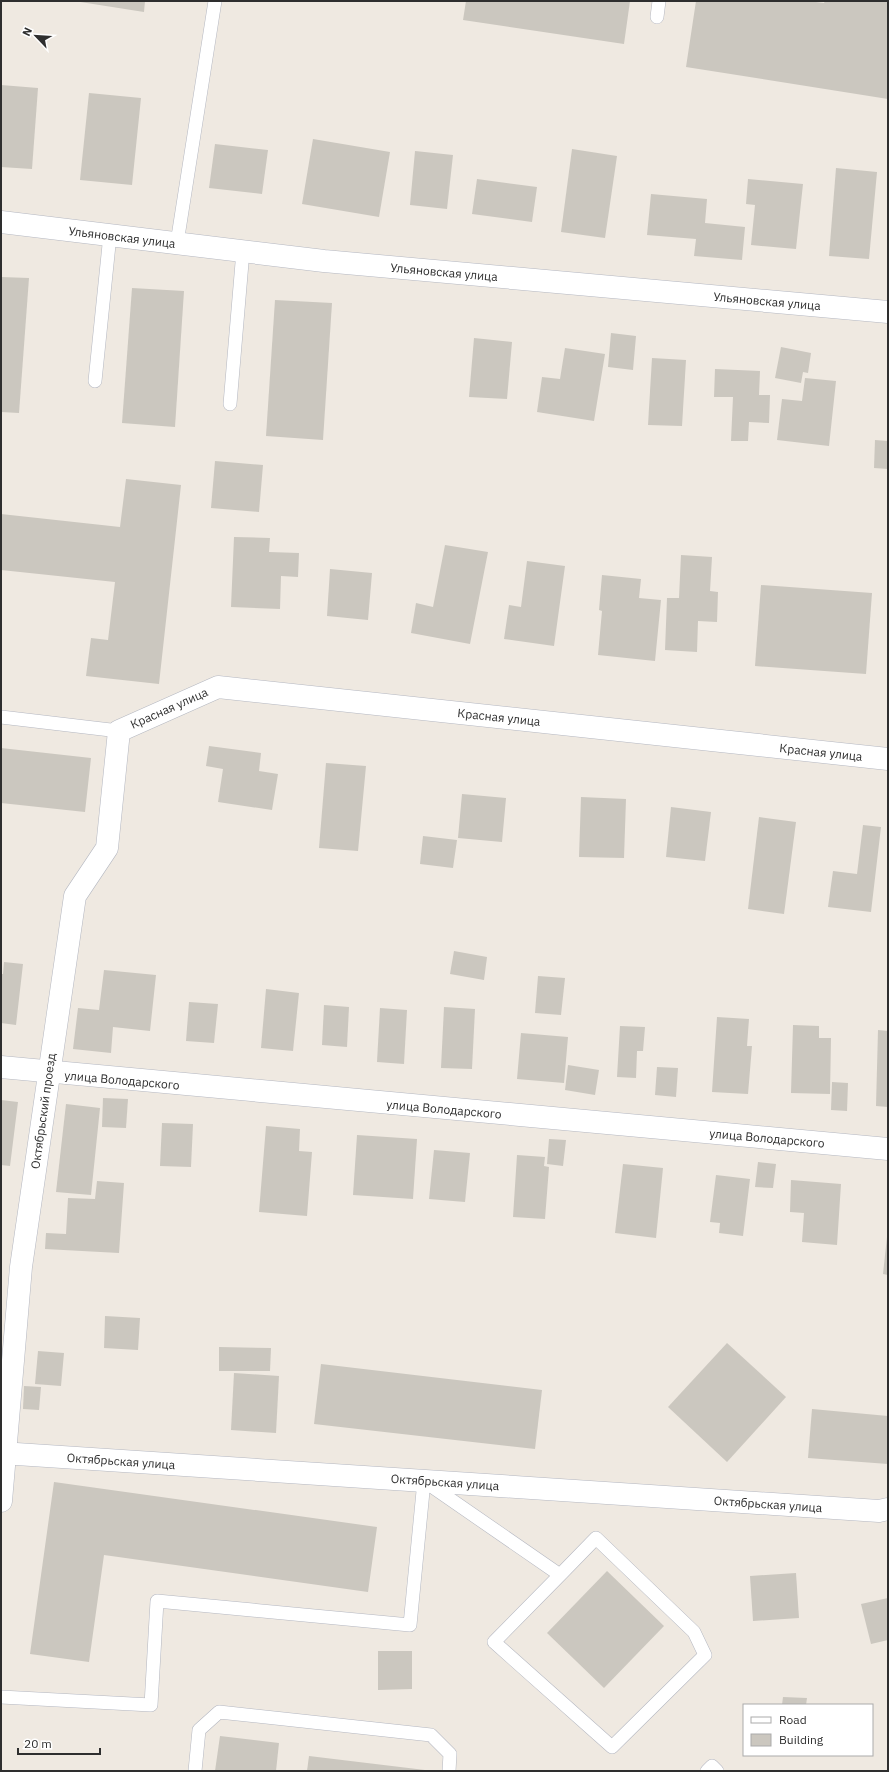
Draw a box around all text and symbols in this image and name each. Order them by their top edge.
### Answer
north arrow [16,16,56,56]
text: N [19,25,35,38]
street label: Ульяновская улица [68,223,177,251]
street label: Ульяновская улица [390,260,499,284]
street label: Ульяновская улица [713,289,822,313]
street label: Красная улица [128,684,211,732]
street label: Красная улица [457,705,542,729]
street label: Красная улица [779,740,864,764]
street label: Октябрьский проезд [27,1052,59,1170]
street label: улица Володарского [64,1067,180,1093]
street label: улица Володарского [386,1096,502,1122]
street label: улица Володарского [709,1125,825,1151]
street label: Октябрьская улица [66,1450,176,1472]
street label: Октябрьская улица [390,1471,500,1493]
street label: Октябрьская улица [713,1493,823,1515]
legend [743,1704,873,1756]
text: Road [779,1712,807,1727]
scale bar [18,1730,100,1756]
text: Building [779,1732,824,1747]
text: 20 m [24,1736,52,1751]

